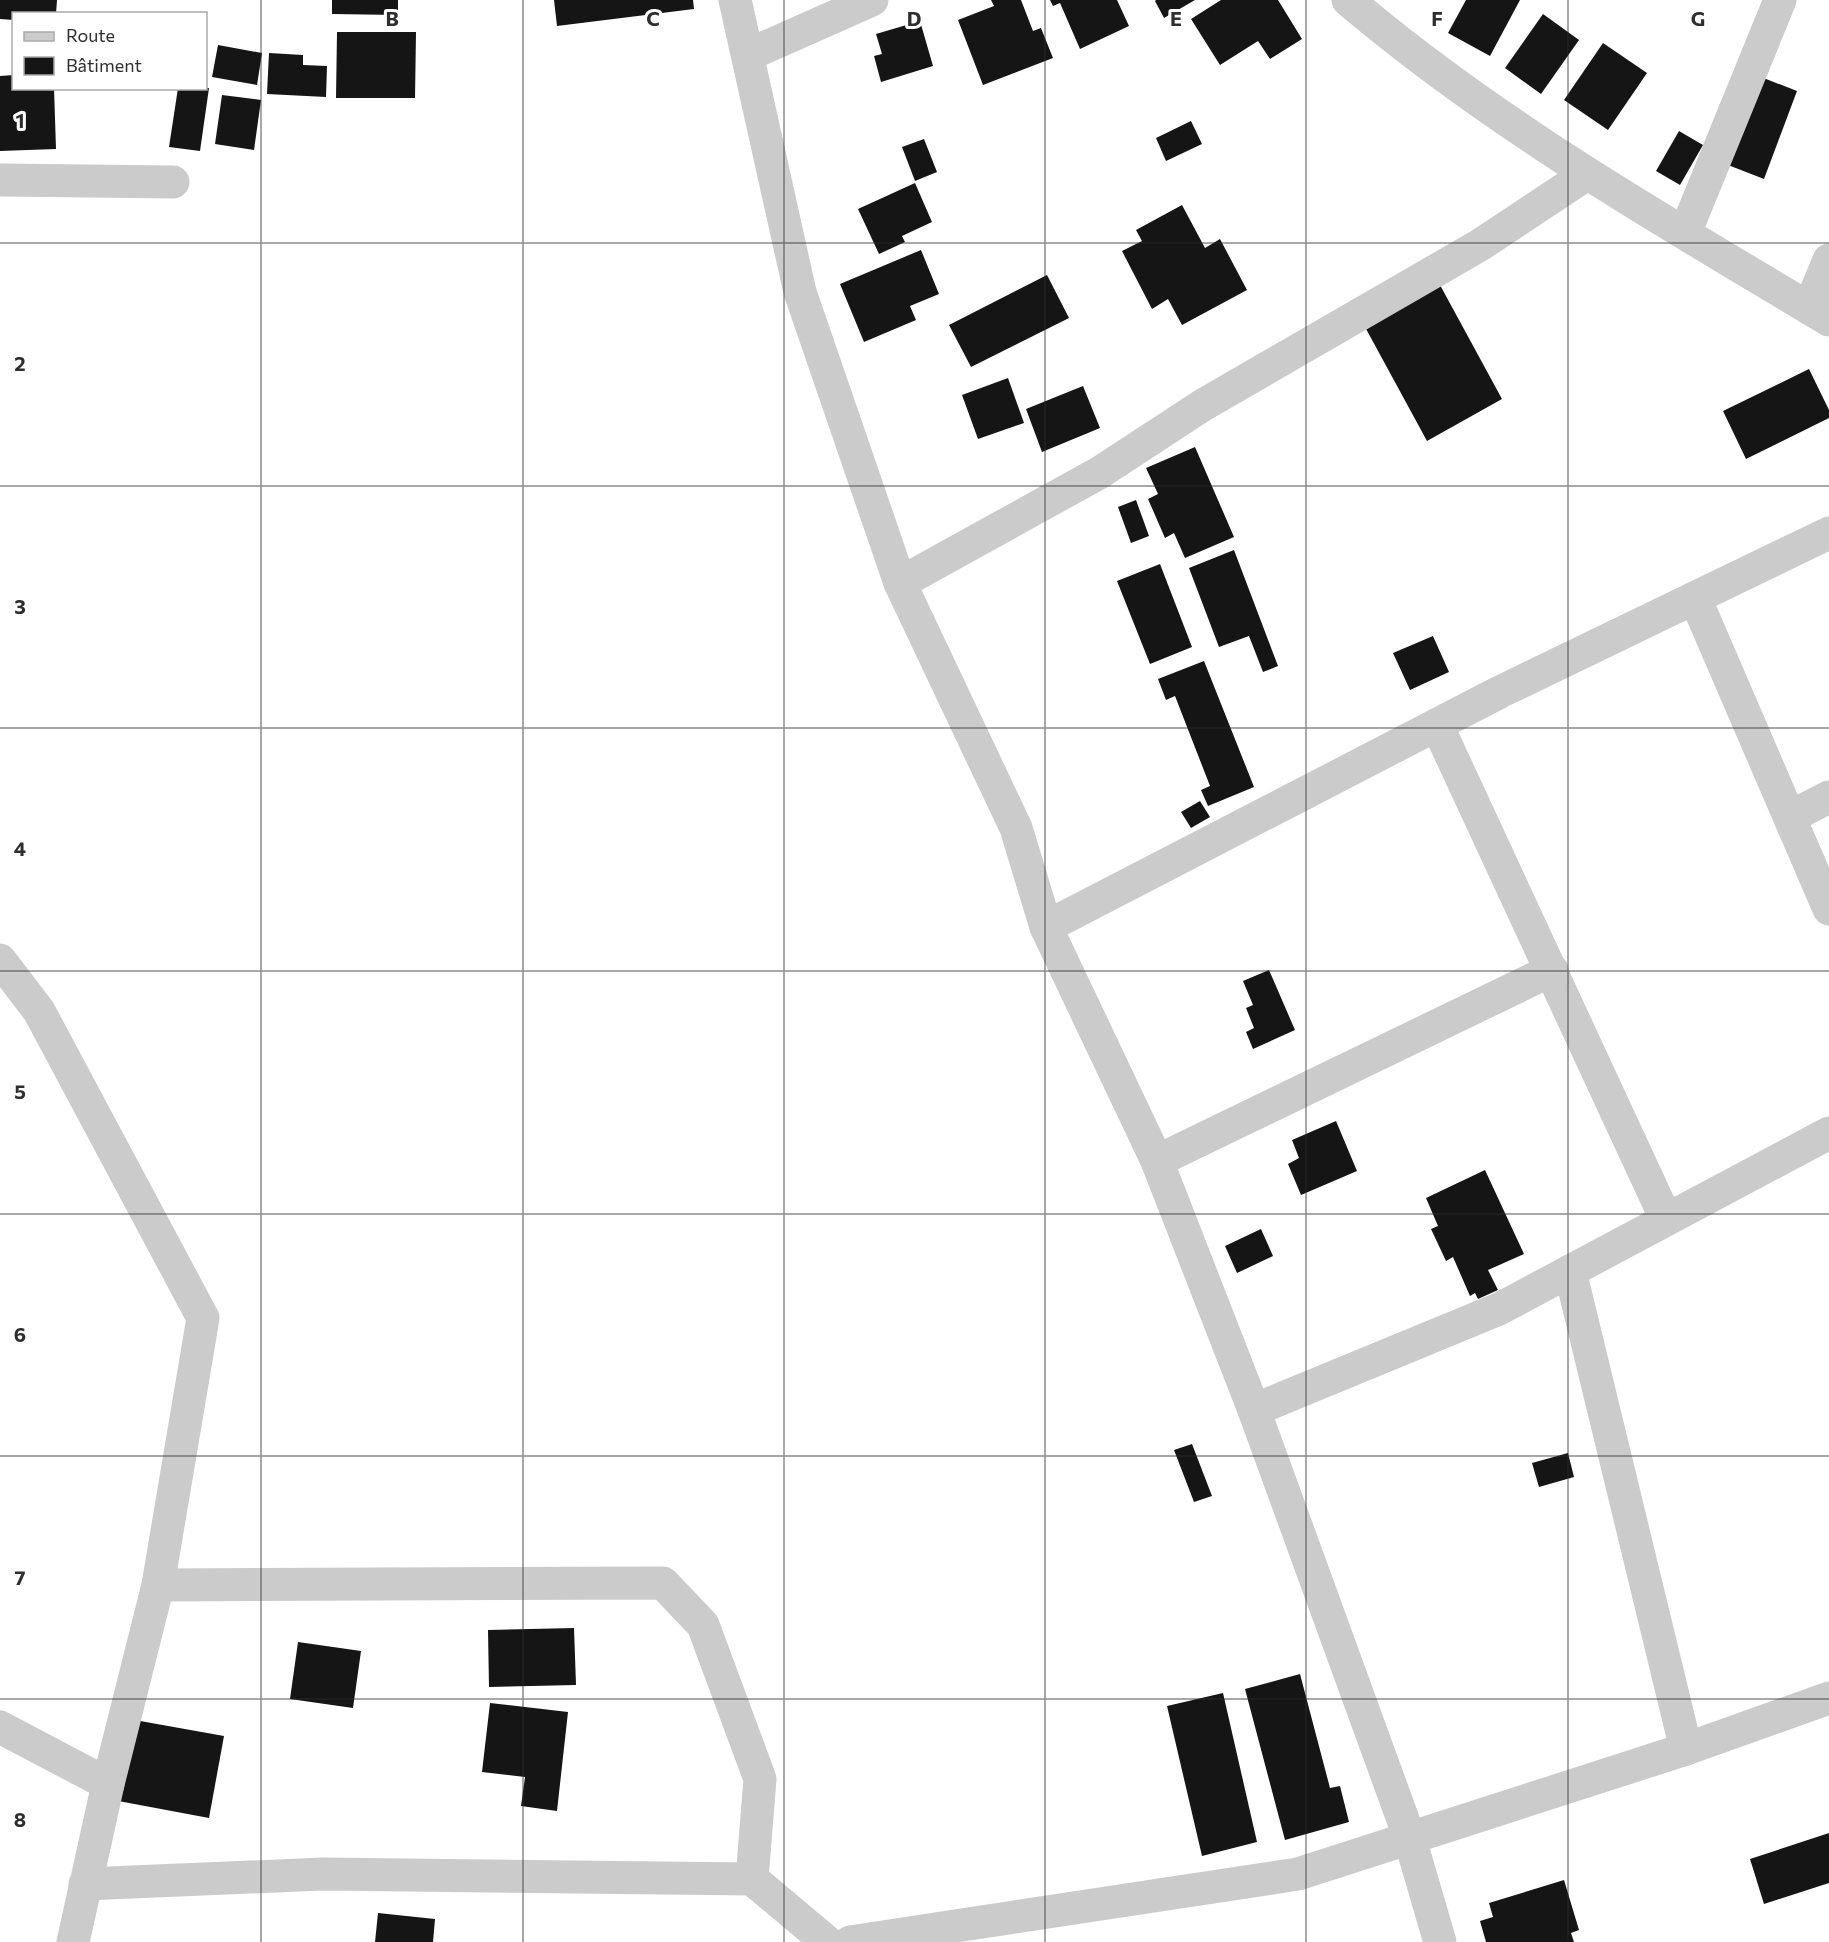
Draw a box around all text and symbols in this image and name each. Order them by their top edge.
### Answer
text: B [385,6,399,30]
text: C [646,6,660,30]
text: D [907,6,921,30]
text: E [1170,6,1182,30]
text: F [1431,6,1443,30]
text: G [1691,6,1705,30]
legend [12,12,207,90]
text: Route [66,24,115,46]
text: Bâtiment [66,54,142,76]
text: 1 [15,108,25,132]
text: 2 [14,351,26,375]
text: 3 [14,594,26,618]
text: 4 [14,836,26,860]
text: 5 [14,1079,26,1103]
text: 6 [14,1322,26,1346]
text: 7 [15,1565,26,1589]
text: 8 [14,1807,26,1831]

